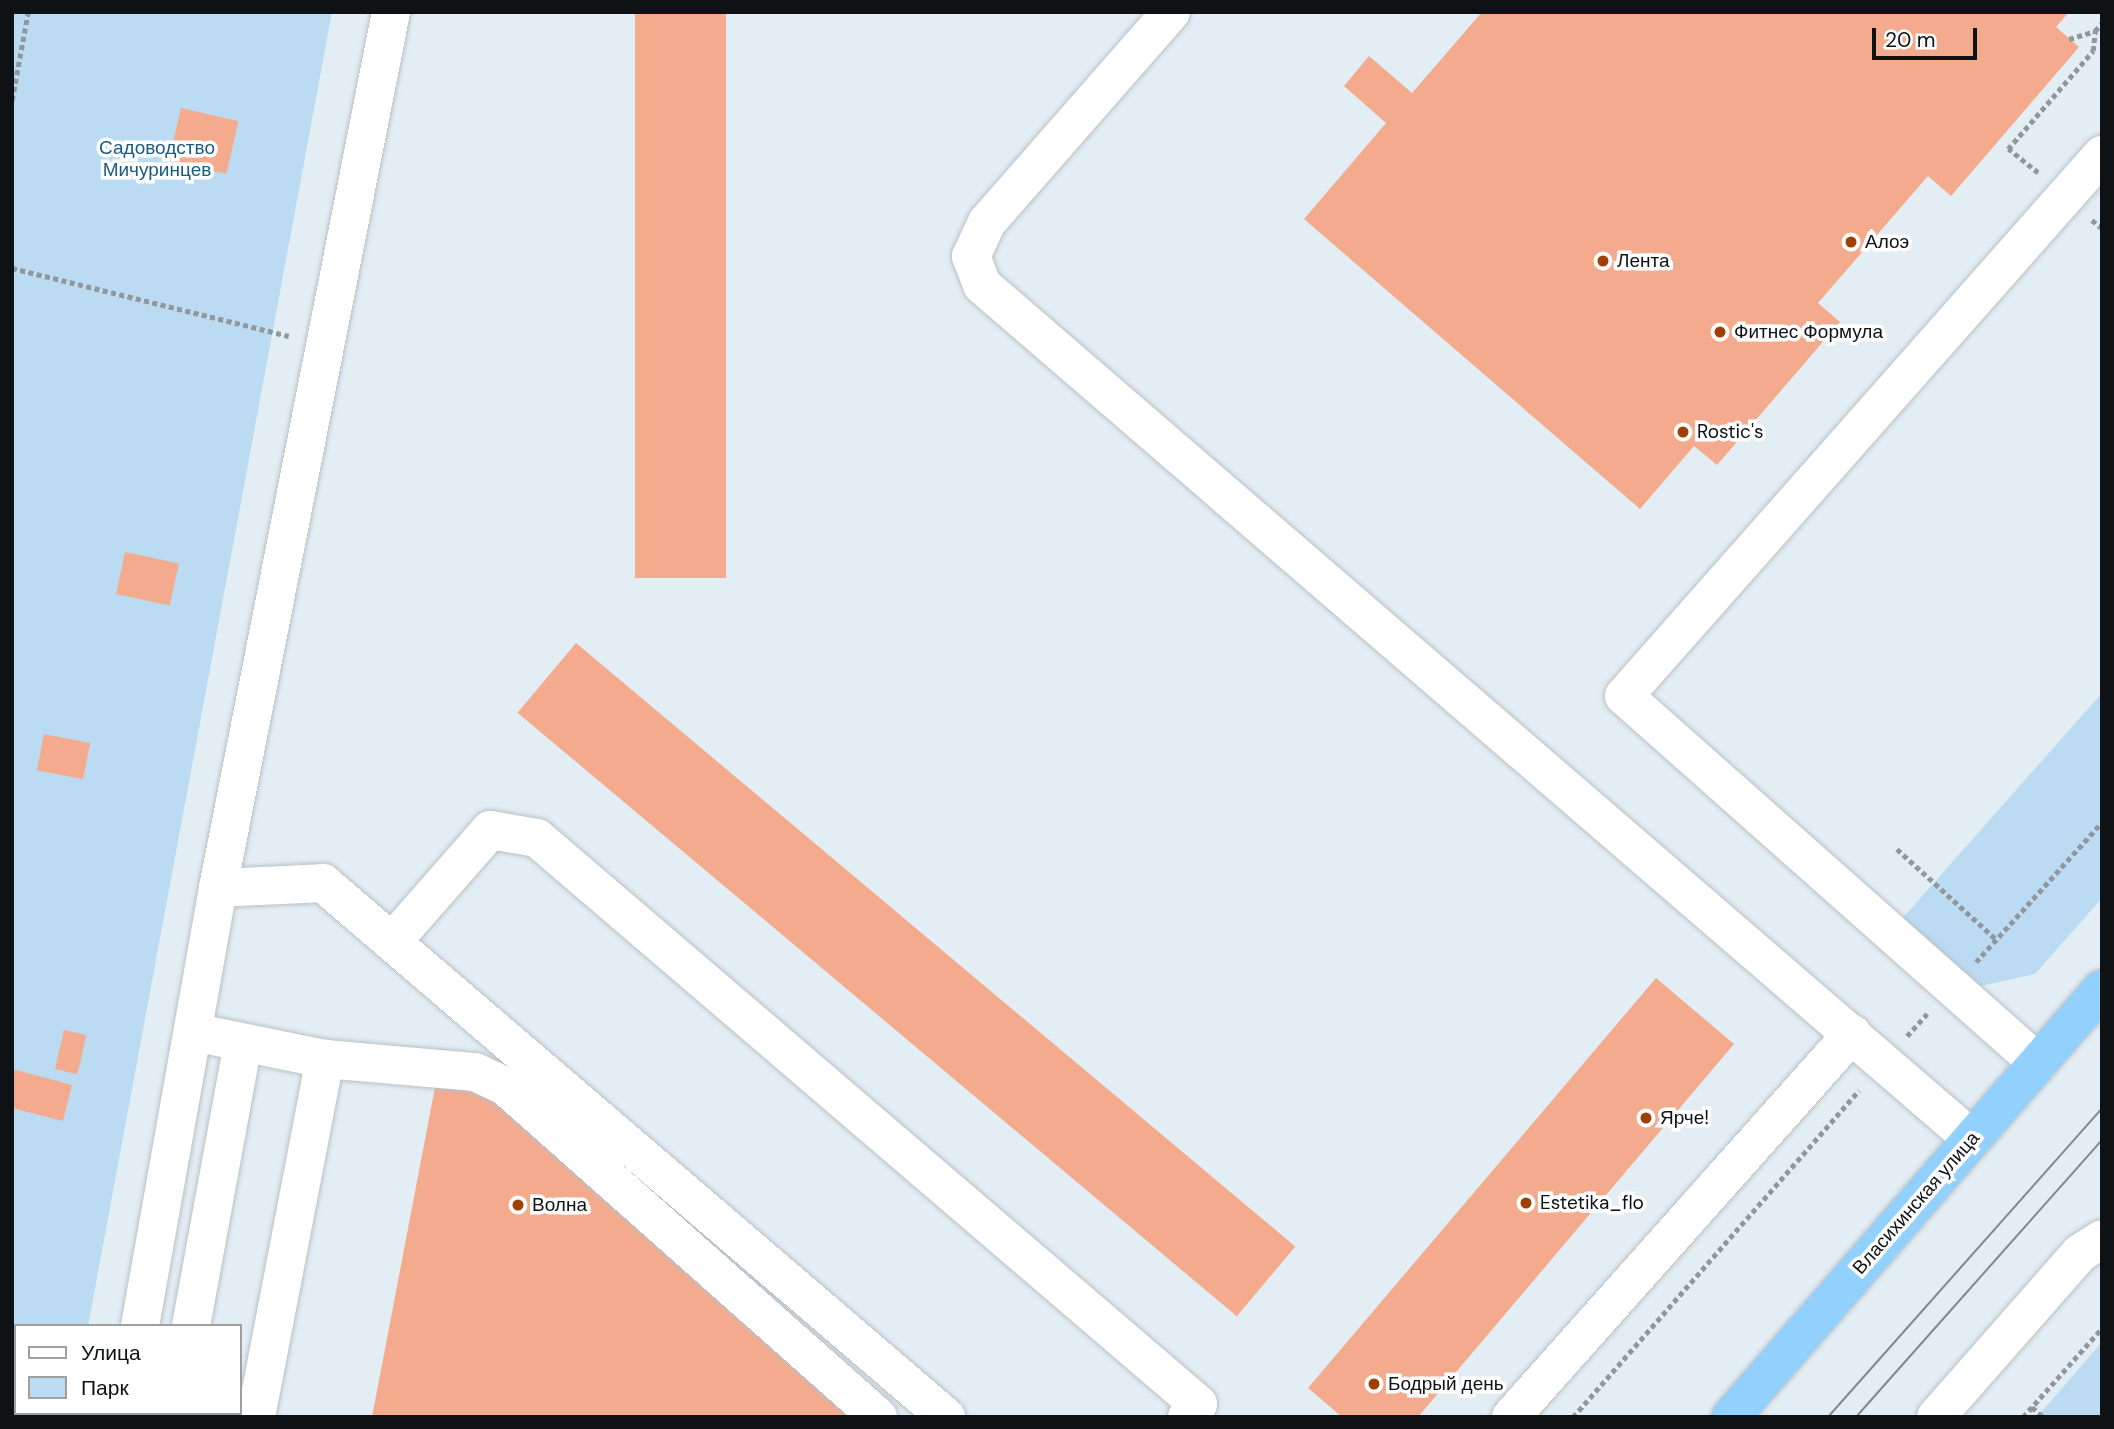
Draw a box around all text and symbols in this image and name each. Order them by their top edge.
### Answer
scale bar [1876,14,1981,58]
text: 20 m [1885,26,1936,54]
park label: Садоводство Мичуринцев [99,137,215,181]
place label: Алоэ [1865,231,1909,253]
marker: Алоэ [1843,234,1859,250]
place label: Лента [1617,250,1670,272]
marker: Лента [1595,253,1611,269]
place label: Фитнес Формула [1734,321,1883,343]
marker: Фитнес Формула [1712,324,1728,340]
place label: Rostic's [1697,421,1764,443]
marker: Rostic's [1675,424,1691,440]
place label: Ярче! [1660,1107,1709,1129]
marker: Ярче! [1638,1110,1654,1126]
street label: Власихинская улица [1848,1127,1984,1279]
place label: Estetika_flo [1540,1192,1644,1214]
place label: Волна [532,1194,587,1216]
marker: Estetika_flo [1518,1195,1534,1211]
marker: Волна [510,1197,526,1213]
legend [14,1324,242,1415]
text: Улица [81,1339,141,1367]
place label: Бодрый день [1388,1373,1504,1395]
text: Парк [81,1374,129,1402]
marker: Бодрый день [1366,1376,1382,1392]

